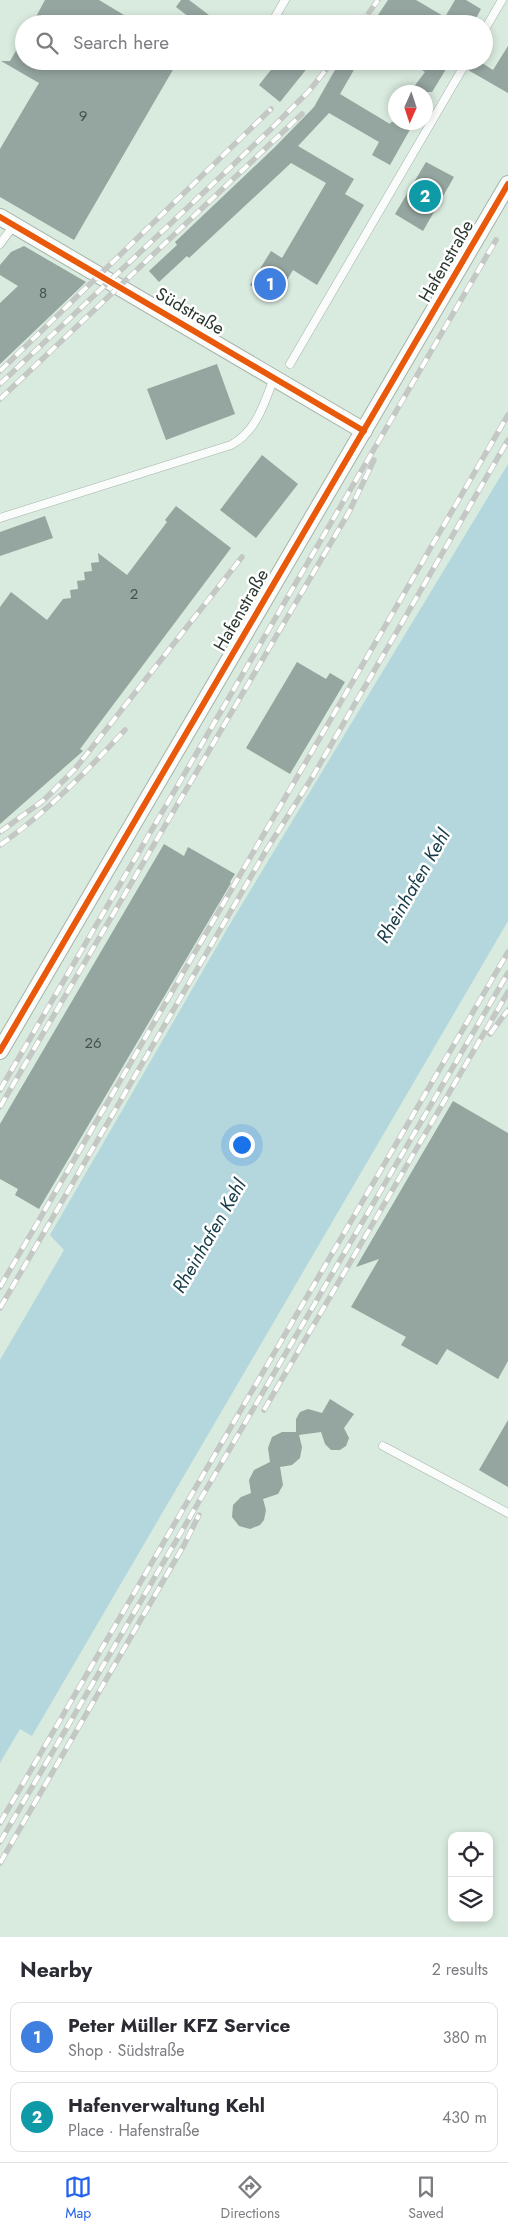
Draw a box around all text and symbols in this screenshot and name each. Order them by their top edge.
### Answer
search box [15,15,493,70]
icon: search [33,29,61,57]
text: Search here [73,29,169,56]
north arrow [388,85,433,130]
house number: 9 [79,105,87,127]
pin: 2 [409,177,441,215]
street label: Hafenstraße [412,215,480,307]
pin: 1 [254,265,286,303]
street label: Südstraße [151,281,229,341]
house number: 8 [39,282,47,304]
street label: Hafenstraße [207,564,275,656]
house number: 2 [130,583,138,605]
water label: Rheinhafen Kehl [369,823,457,948]
house number: 26 [84,1032,102,1054]
your location [229,1132,255,1158]
water label: Rheinhafen Kehl [165,1173,253,1298]
map controls [448,1832,493,1922]
button: locate [448,1832,493,1877]
button: layers [448,1877,493,1922]
text: Nearby [20,1955,92,1985]
text: 2 results [432,1958,488,1981]
text: Peter Müller KFZ Service [68,2012,290,2039]
text: 1 [33,2026,41,2049]
text: 380 m [443,2026,487,2049]
text: Shop · Südstraße [68,2039,184,2062]
text: Hafenverwaltung Kehl [68,2092,265,2119]
text: 2 [32,2106,42,2129]
text: 430 m [442,2106,487,2129]
text: Place · Hafenstraße [68,2119,200,2142]
tab: Map [64,2173,92,2223]
tab: Directions [221,2173,280,2223]
tab: Saved [408,2173,444,2223]

